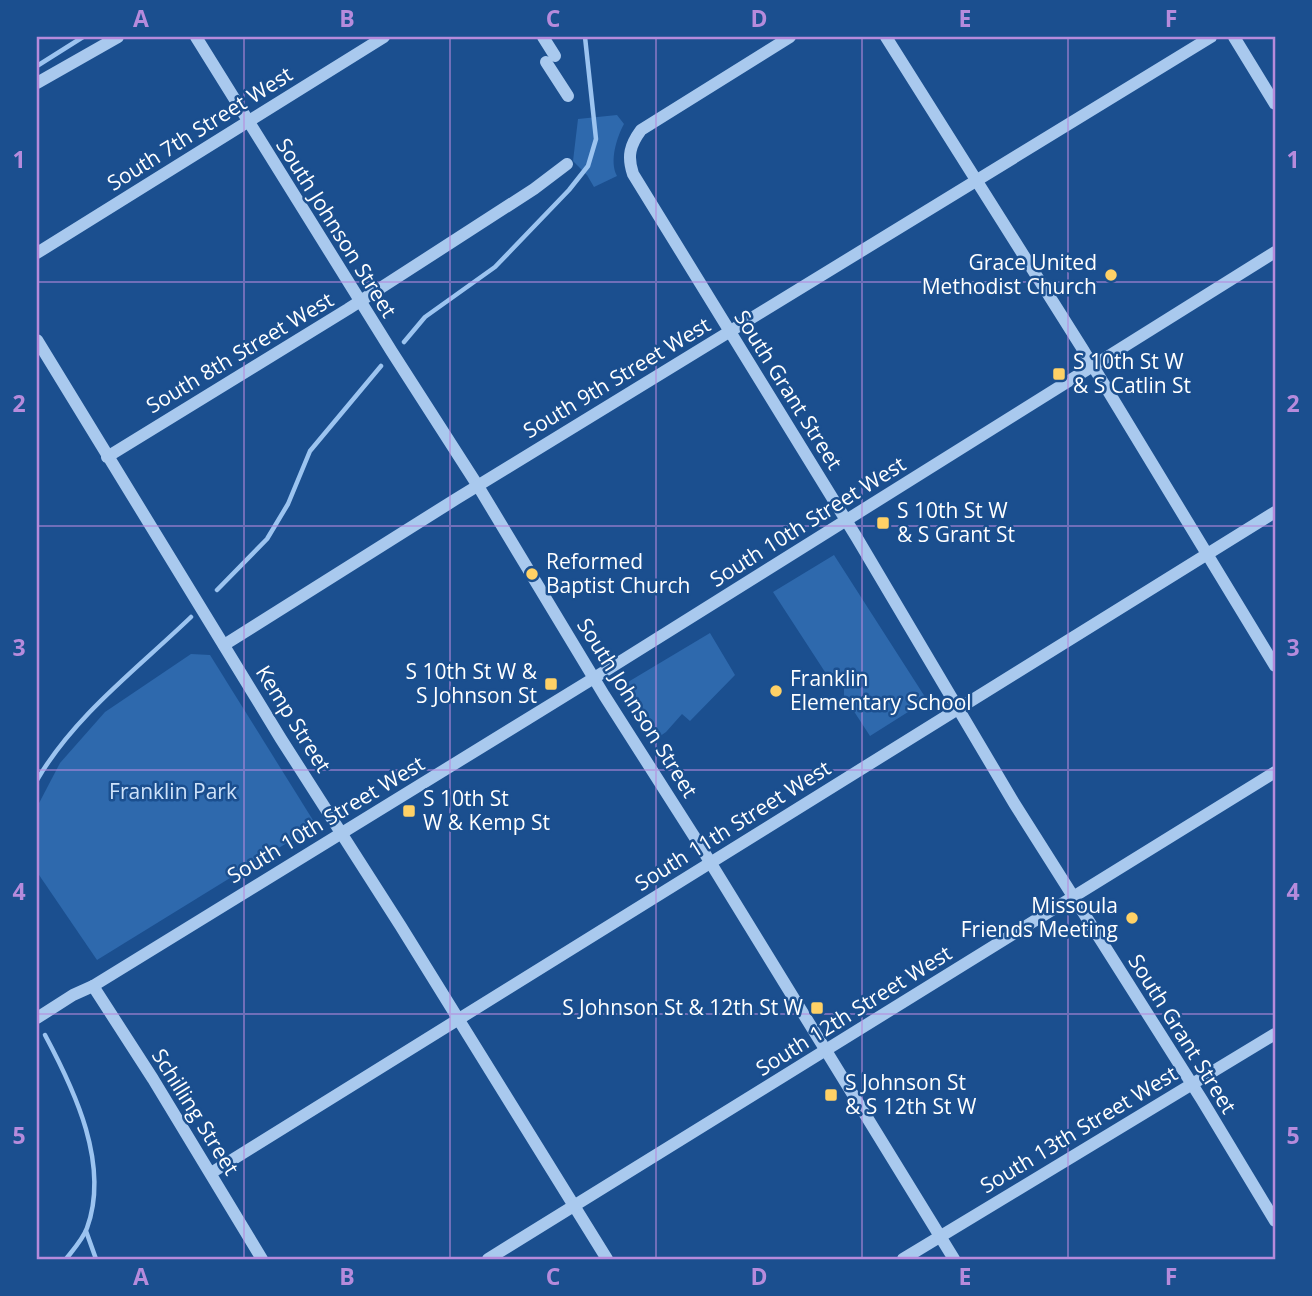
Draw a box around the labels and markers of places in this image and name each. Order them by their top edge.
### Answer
place label: Grace United Methodist Church [922,248,1097,300]
marker: Grace United Methodist Church [1103,267,1119,283]
place label: S 10th St W & S Catlin St [1073,347,1191,399]
marker: S 10th St W & S Catlin St [1051,366,1067,382]
place label: S 10th St W & S Grant St [897,496,1015,548]
marker: S 10th St W & S Grant St [875,515,891,531]
place label: Reformed Baptist Church [546,547,690,599]
marker: Reformed Baptist Church [524,566,540,582]
place label: S 10th St W & S Johnson St [406,657,538,709]
place label: Franklin Elementary School [790,664,972,716]
marker: S 10th St W & S Johnson St [543,676,559,692]
marker: Franklin Elementary School [768,683,784,699]
place label: S 10th St W & Kemp St [423,784,550,836]
marker: S 10th St W & Kemp St [401,803,417,819]
place label: Missoula Friends Meeting [961,891,1118,943]
marker: Missoula Friends Meeting [1124,910,1140,926]
place label: S Johnson St & 12th St W [562,993,804,1021]
marker: S Johnson St & 12th St W [809,1000,825,1016]
place label: S Johnson St & S 12th St W [845,1068,977,1120]
marker: S Johnson St & S 12th St W [823,1087,839,1103]

